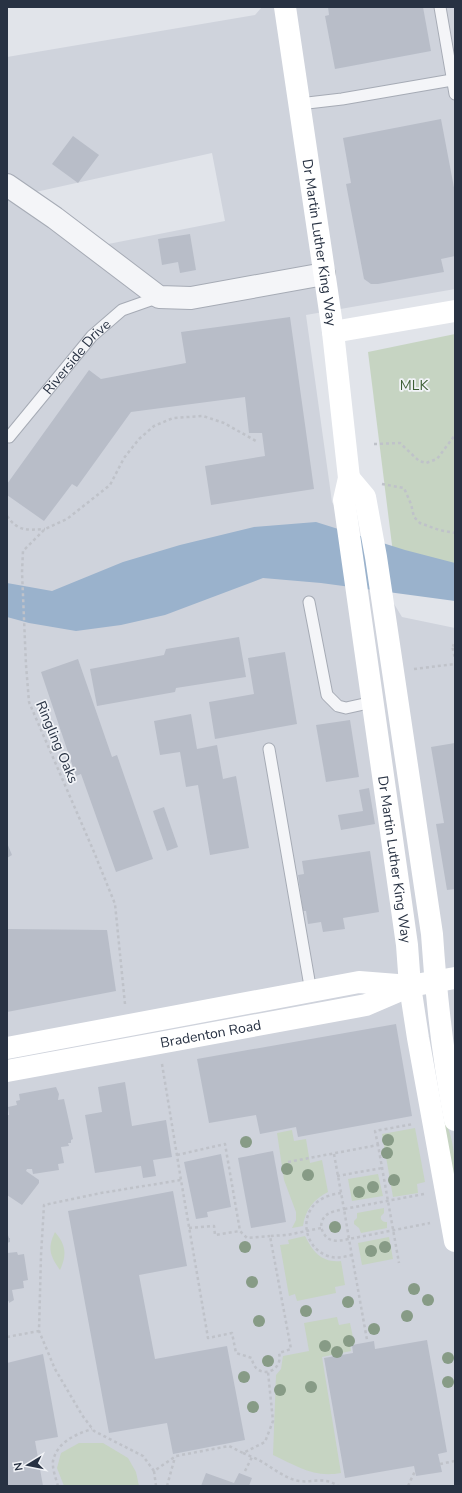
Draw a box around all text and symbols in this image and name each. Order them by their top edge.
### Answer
street label: Dr Martin Luther King Way [298,158,342,328]
street label: Riverside Drive [38,315,115,398]
park label: MLK [400,376,428,395]
street label: Ringling Oaks [31,698,83,786]
street label: Dr Martin Luther King Way [374,775,416,945]
street label: Bradenton Road [159,1015,263,1052]
north arrow [8,1445,48,1485]
text: N [11,1461,27,1472]

